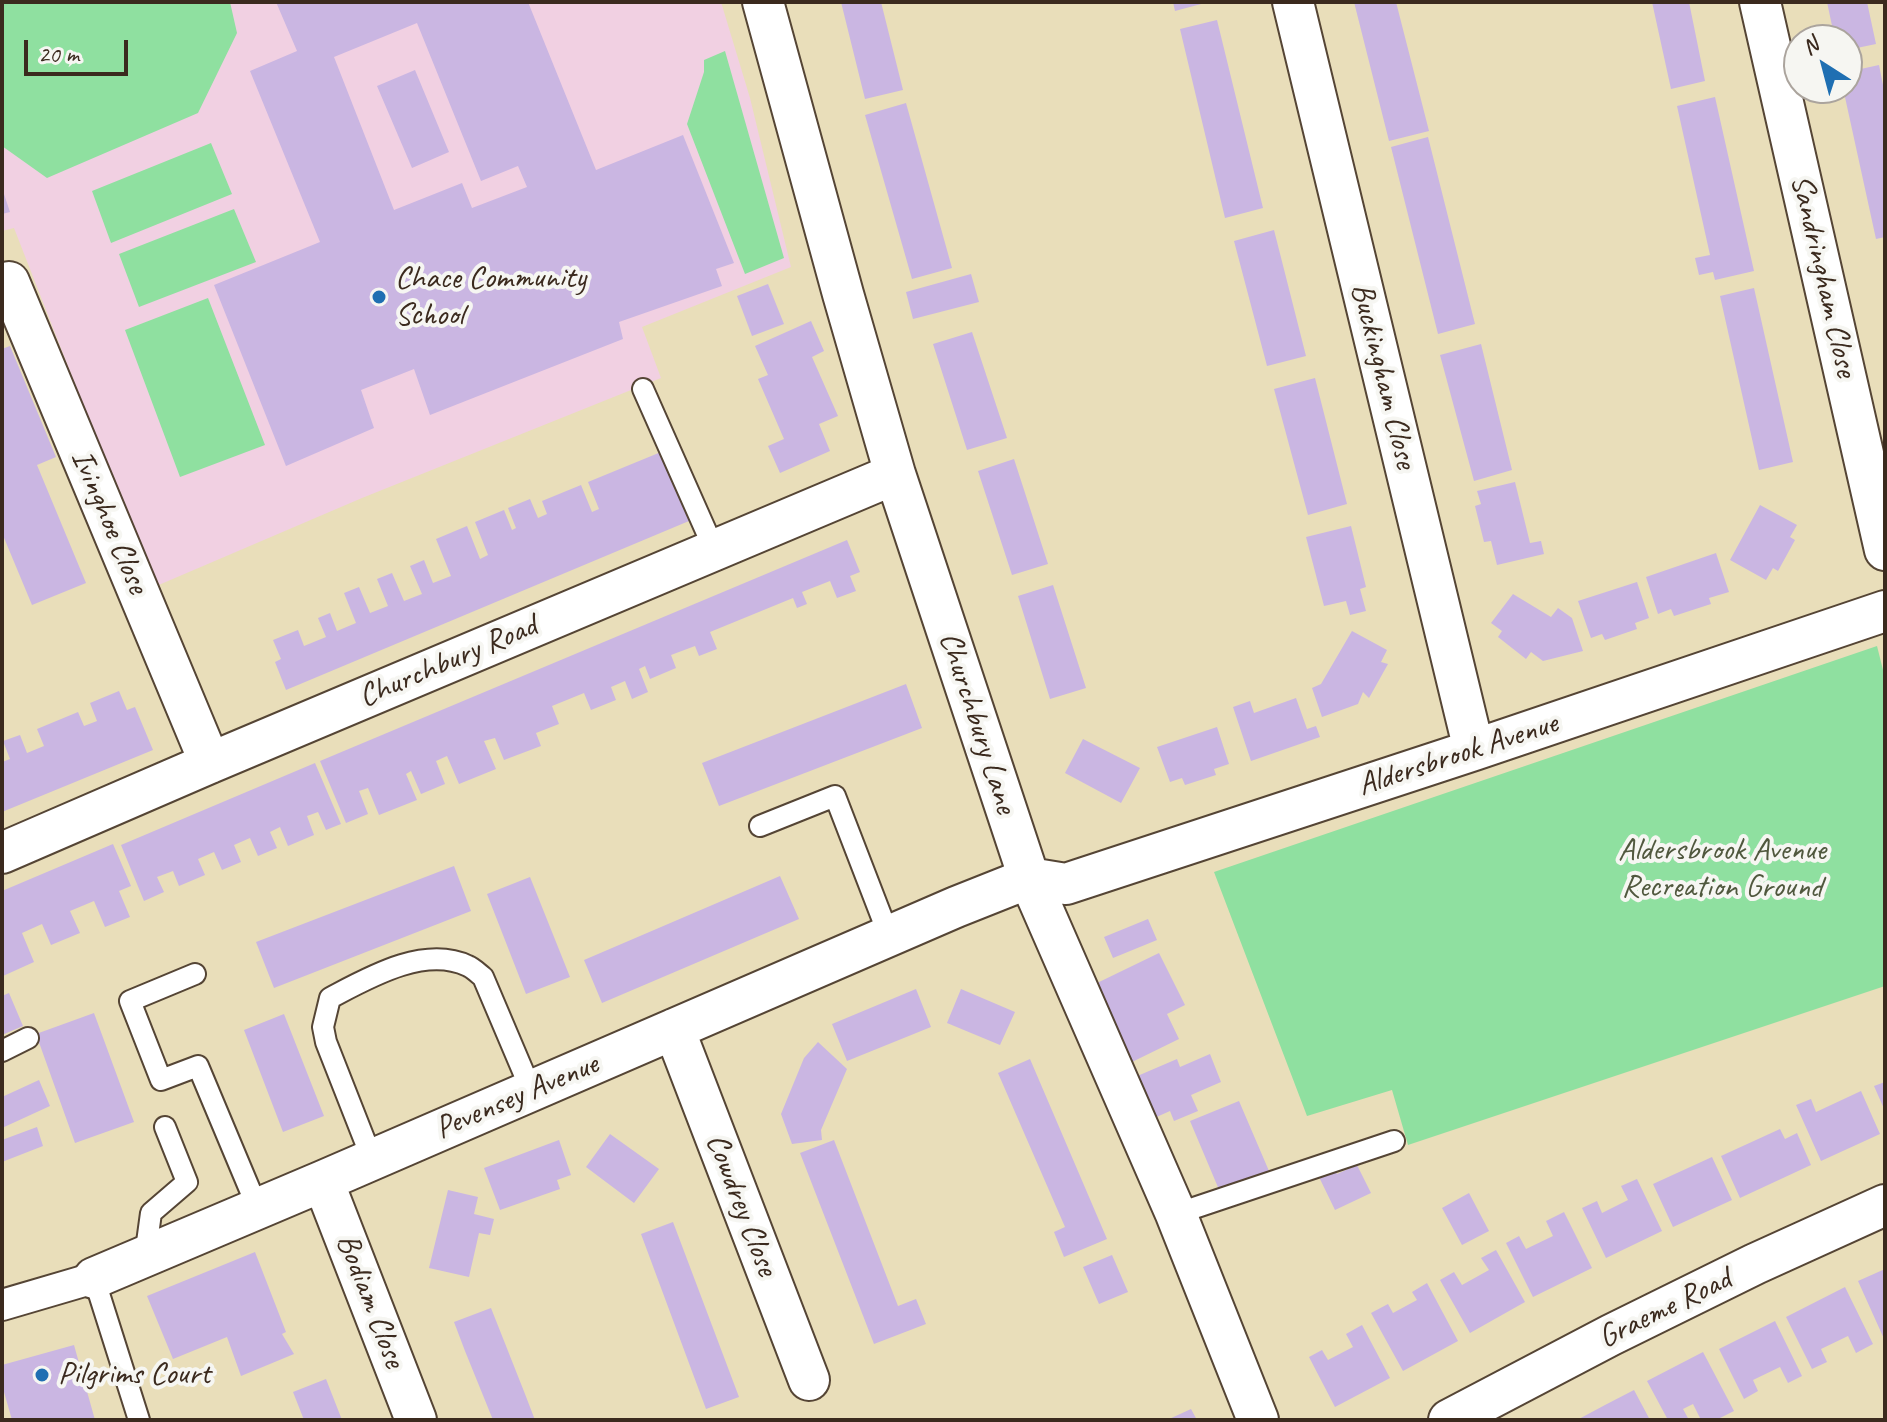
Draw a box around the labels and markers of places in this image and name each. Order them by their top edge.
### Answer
place label: Chace Community School [395,260,586,335]
marker: Chace Community School [370,288,388,306]
place label: Pilgrims Court [58,1356,210,1394]
marker: Pilgrims Court [33,1366,51,1384]

